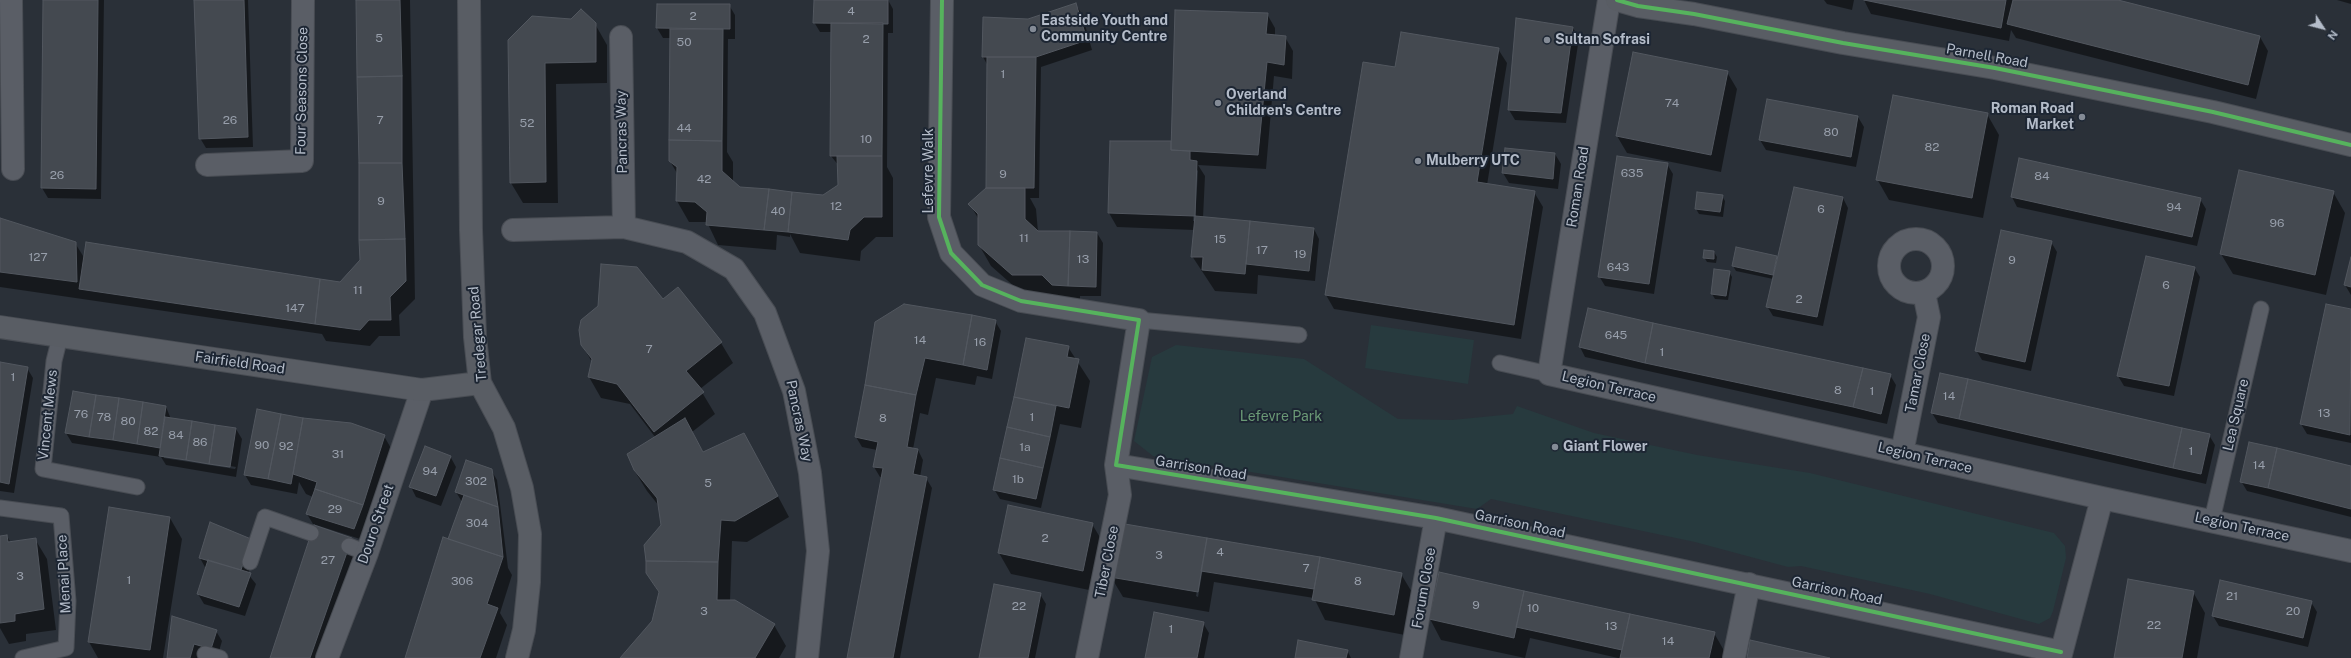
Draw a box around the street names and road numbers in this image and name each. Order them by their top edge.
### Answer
street label: Four Seasons Close [292,27,312,155]
street label: Parnell Road [1945,41,2029,71]
street label: Pancras Way [613,90,631,174]
street label: Lefevre Walk [921,129,937,213]
street label: Roman Road [1563,145,1593,229]
street label: Tredegar Road [465,286,491,382]
street label: Tamar Close [1902,332,1934,414]
street label: Fairfield Road [194,348,286,378]
street label: Legion Terrace [1560,368,1658,406]
street label: Vincent Mews [35,369,61,461]
street label: Lea Square [2220,377,2252,453]
street label: Pancras Way [782,379,816,463]
street label: Legion Terrace [1876,439,1974,477]
street label: Garrison Road [1154,453,1248,483]
street label: Douro Street [354,482,398,566]
street label: Garrison Road [1473,506,1567,542]
street label: Legion Terrace [2193,509,2291,545]
street label: Tiber Close [1092,524,1122,600]
street label: Menai Place [54,534,74,614]
street label: Forum Close [1409,546,1439,630]
street label: Garrison Road [1790,573,1884,609]

